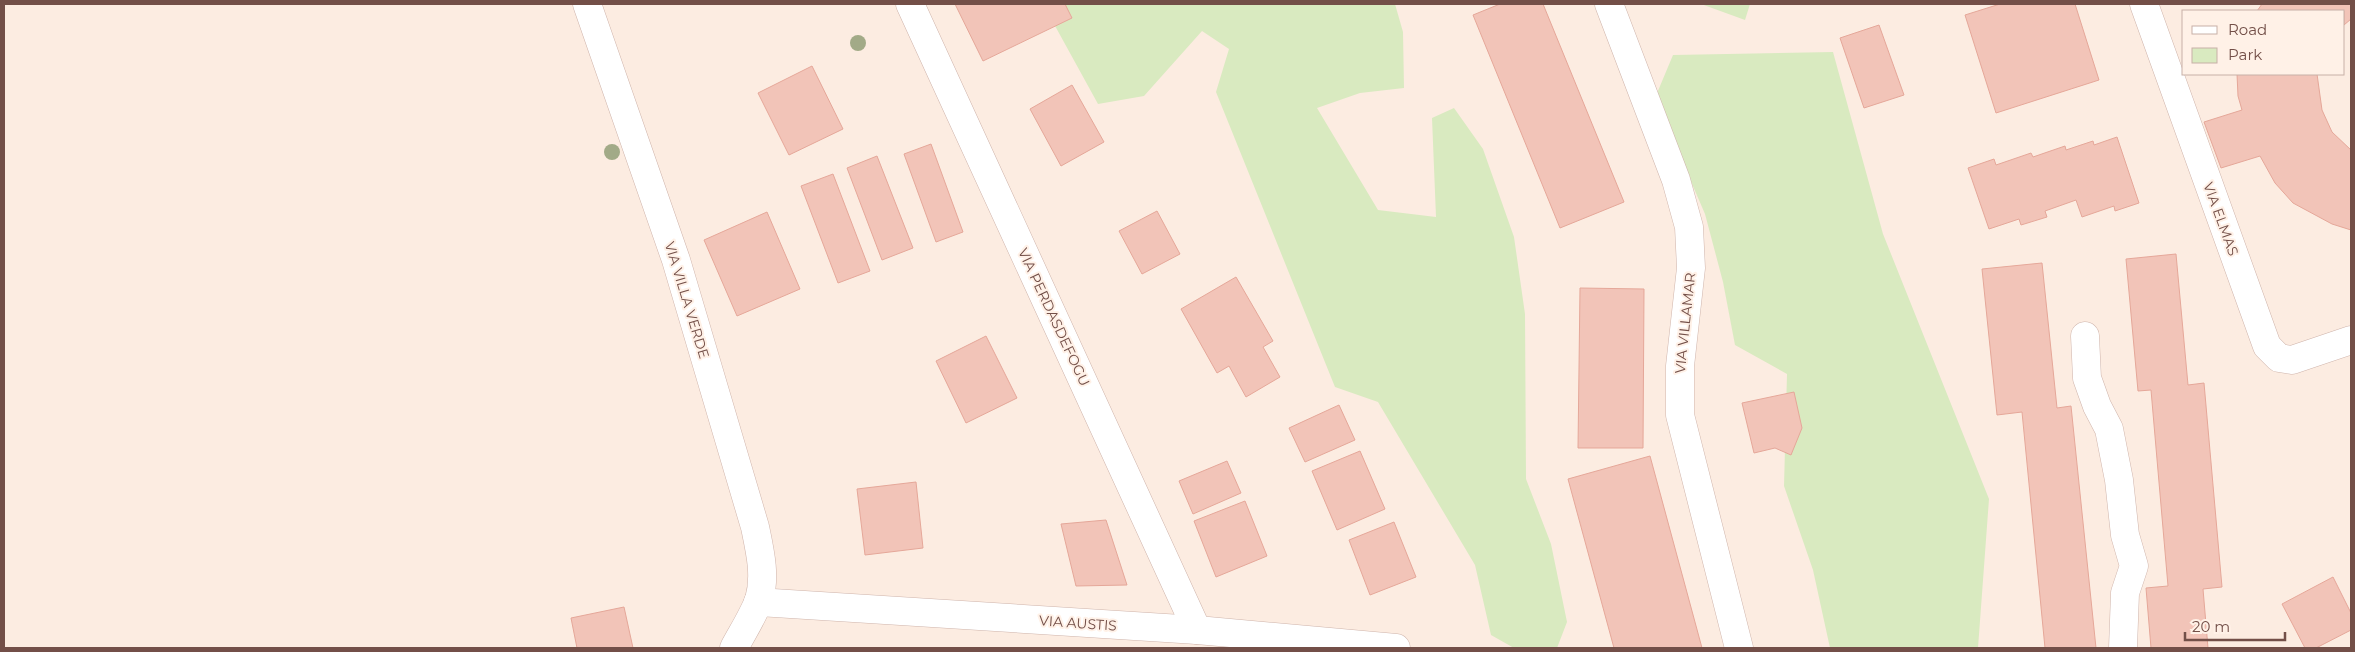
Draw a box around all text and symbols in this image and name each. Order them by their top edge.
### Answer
legend [2182,10,2345,75]
text: Road [2228,20,2267,39]
text: Park [2228,45,2262,64]
street label: VIA ELMAS [2199,180,2243,258]
street label: VIA VILLA VERDE [661,239,713,361]
street label: VIA PERDASDEFOGU [1014,245,1094,389]
street label: VIA VILLAMAR [1671,272,1699,374]
scale bar [2185,610,2285,642]
street label: VIA AUSTIS [1039,611,1117,635]
text: 20 m [2192,617,2230,636]

